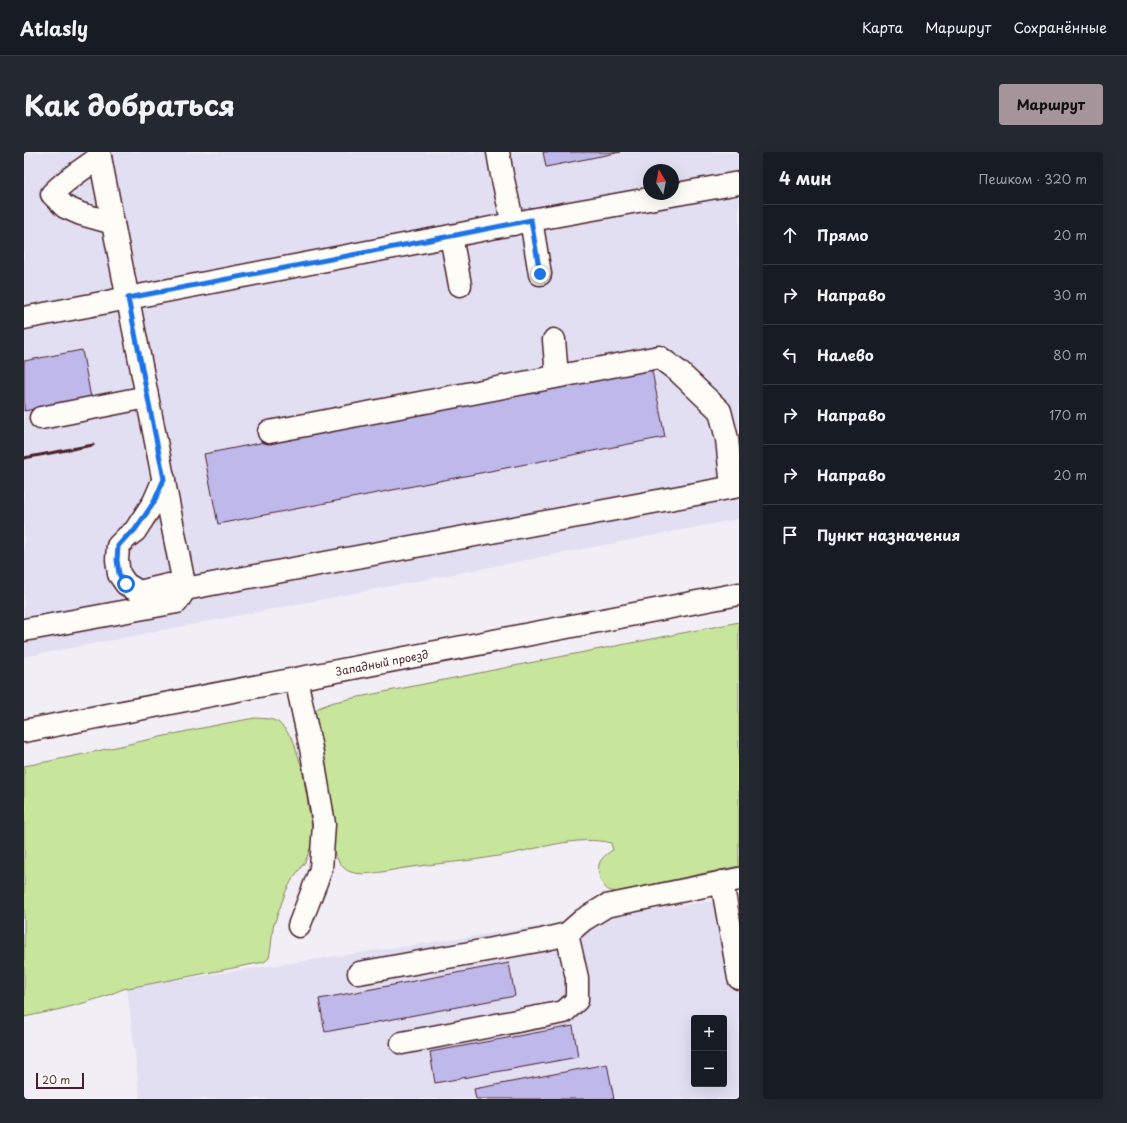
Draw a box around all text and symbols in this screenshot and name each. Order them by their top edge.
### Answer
text: Atlasly [20,14,88,42]
text: Карта [862,17,903,38]
text: Маршрут [925,17,991,38]
text: Сохранённые [1013,17,1107,38]
text: Как добраться [24,83,235,126]
button: Маршрут [999,84,1103,125]
north arrow [643,164,679,200]
text: 4 мин [779,165,832,191]
text: Пешком · 320 m [979,169,1087,188]
text: Прямо [817,223,868,246]
icon: ahead [779,224,801,246]
text: 20 m [1053,225,1087,244]
route end [531,265,549,283]
text: Направо [817,283,886,306]
icon: right [779,284,801,306]
text: 30 m [1053,285,1087,304]
text: Налево [817,343,874,366]
icon: left [779,344,801,366]
text: 80 m [1053,345,1087,364]
text: Направо [817,403,886,426]
icon: right [779,404,801,426]
text: 170 m [1049,405,1087,424]
text: Направо [817,463,886,486]
icon: right [779,464,801,486]
text: 20 m [1053,465,1087,484]
text: Пункт назначения [817,523,960,546]
icon: arrive [779,524,801,546]
route start [117,575,135,593]
street label: Западный проезд [334,645,430,680]
map controls [691,1015,727,1087]
button: + [691,1015,727,1051]
button: − [691,1051,727,1087]
scale bar [36,1071,84,1090]
text: 20 m [42,1071,70,1088]

